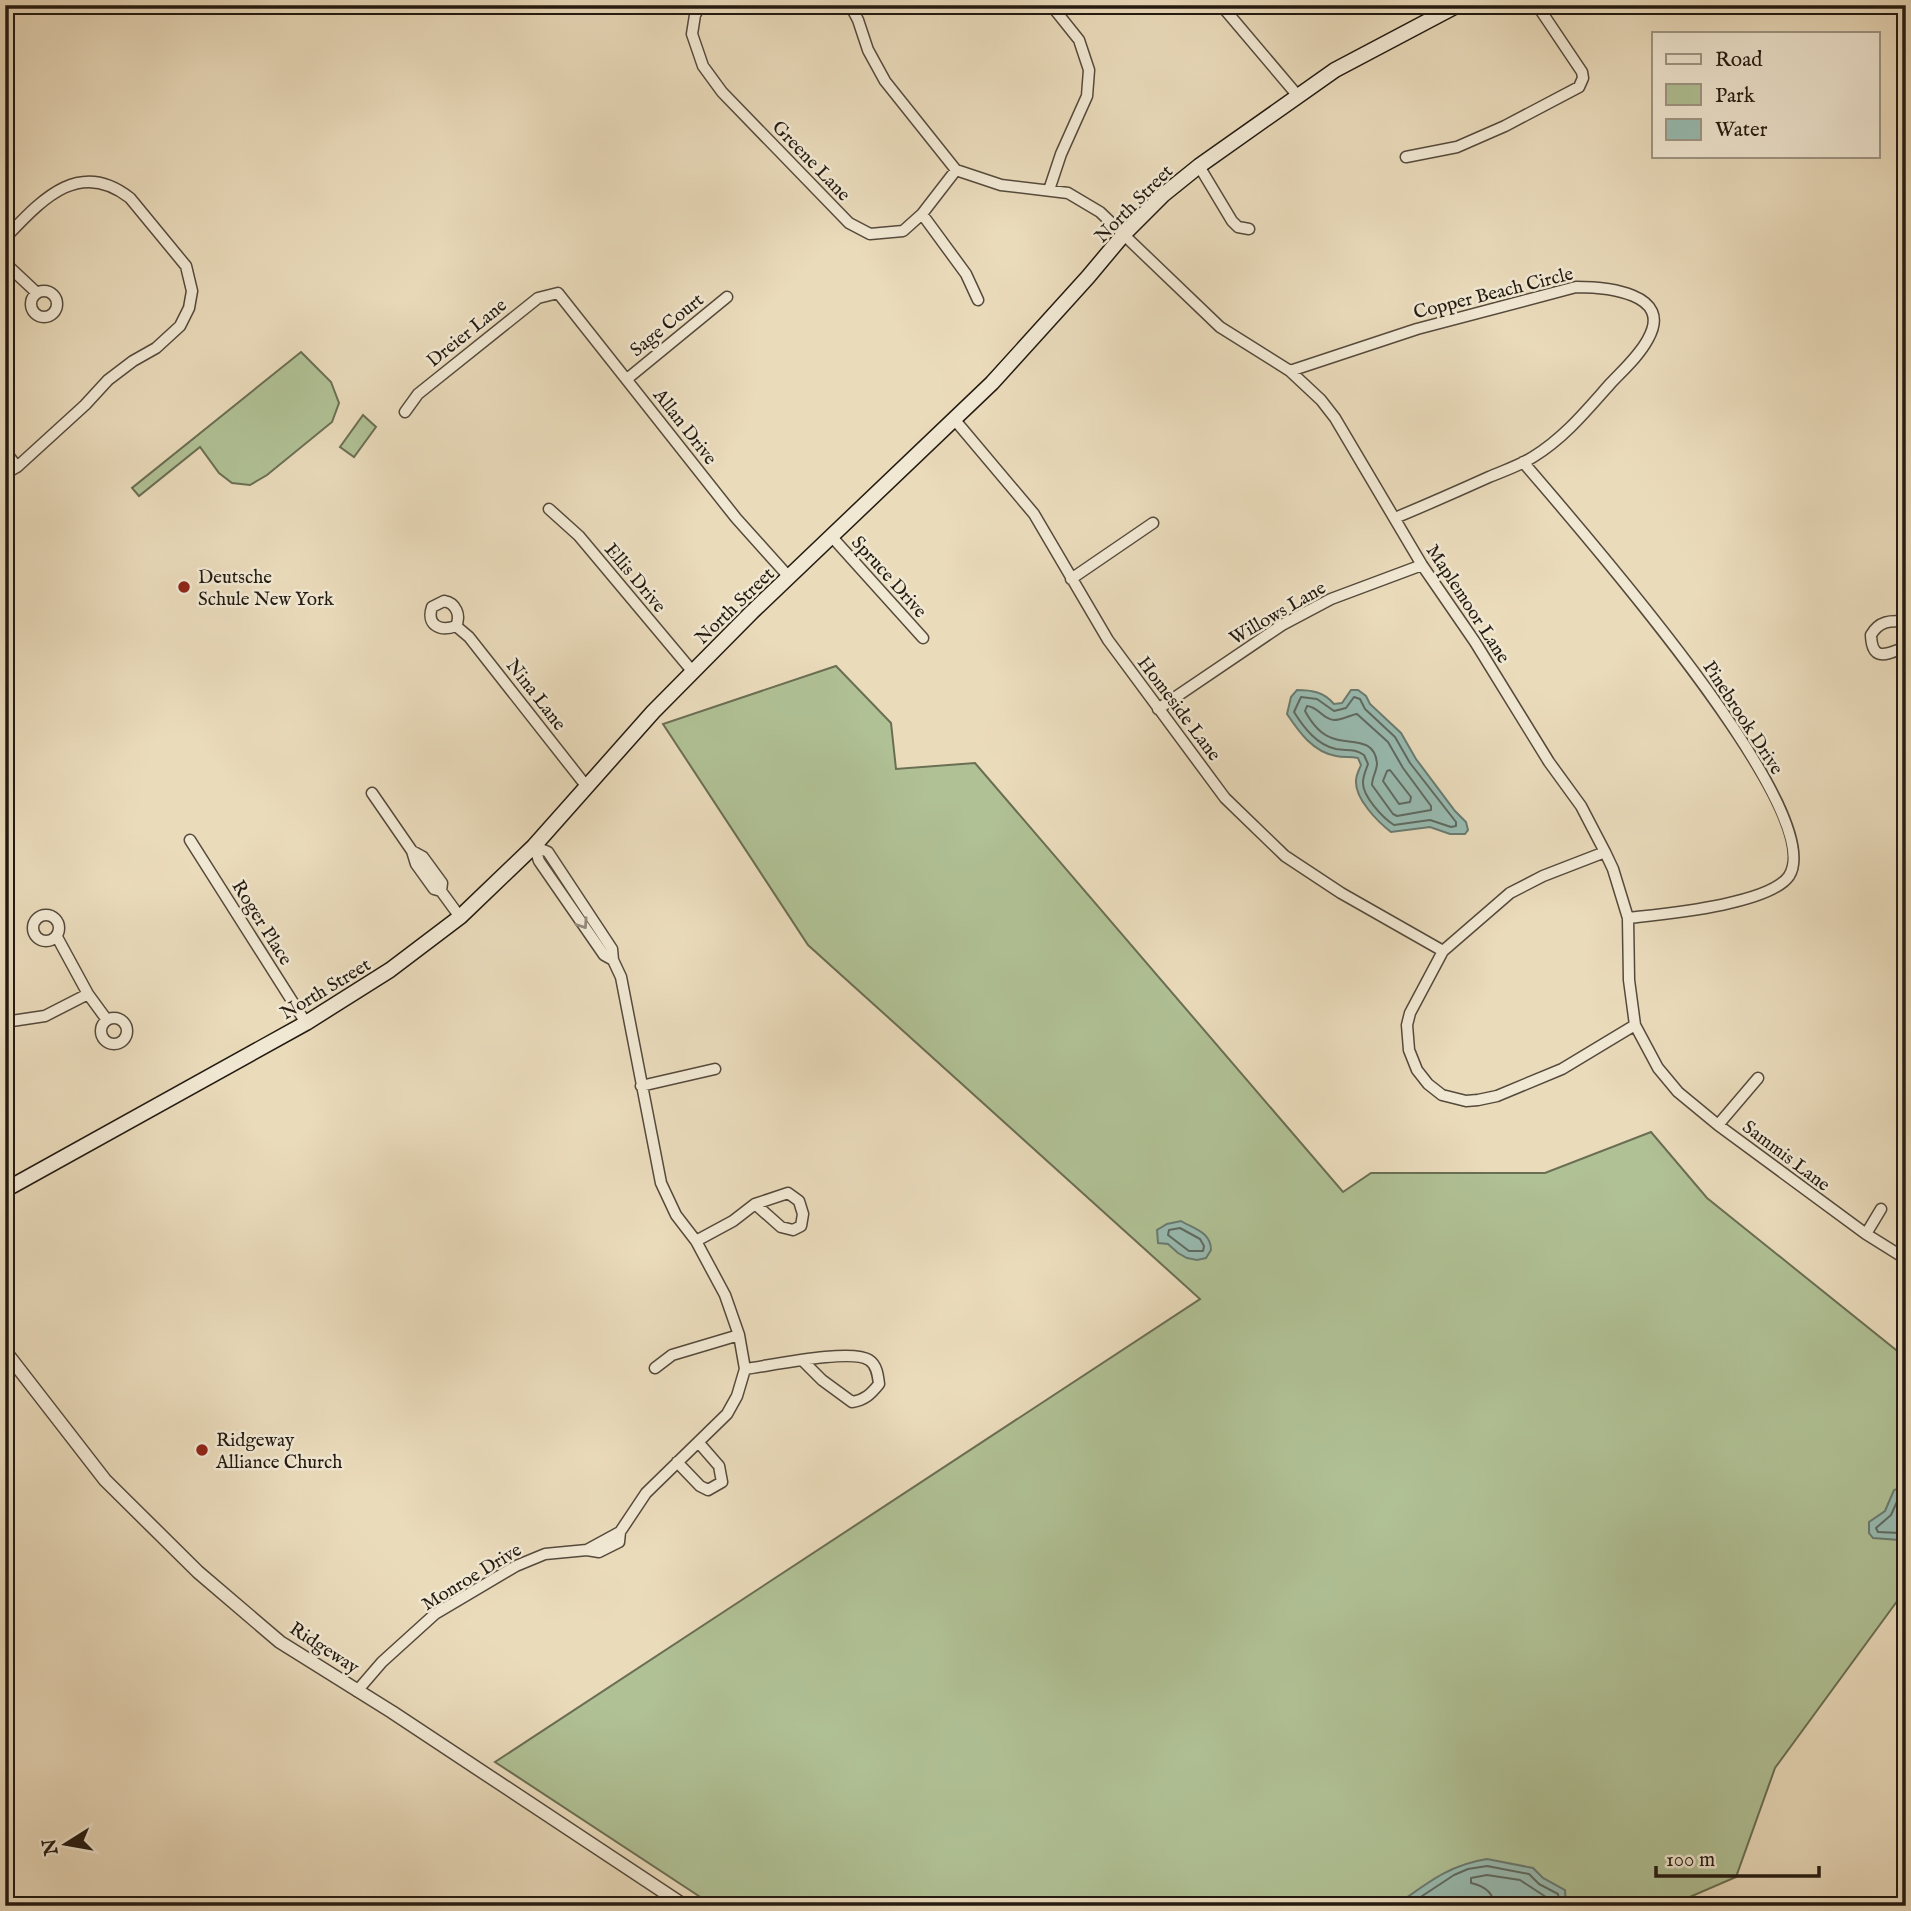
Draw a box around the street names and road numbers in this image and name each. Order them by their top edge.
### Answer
street label: Greene Lane [766,116,855,207]
street label: North Street [1090,160,1179,249]
street label: Copper Beach Circle [1411,262,1576,325]
street label: Sage Court [625,288,709,363]
street label: Dreier Lane [422,294,512,373]
street label: Allan Drive [647,384,722,470]
street label: Spruce Drive [845,531,932,623]
street label: Ellis Drive [598,538,671,618]
street label: Maplemoor Lane [1420,540,1515,668]
street label: North Street [691,562,780,650]
street label: Willows Lane [1225,576,1331,651]
street label: Homeside Lane [1131,652,1226,766]
street label: Nina Lane [500,655,571,736]
street label: Pinebrook Drive [1697,657,1788,780]
street label: Roger Place [226,876,297,970]
street label: North Street [277,953,376,1026]
street label: Sammis Lane [1737,1116,1835,1198]
street label: Monroe Drive [418,1538,527,1617]
street label: Ridgeway [285,1617,364,1680]

